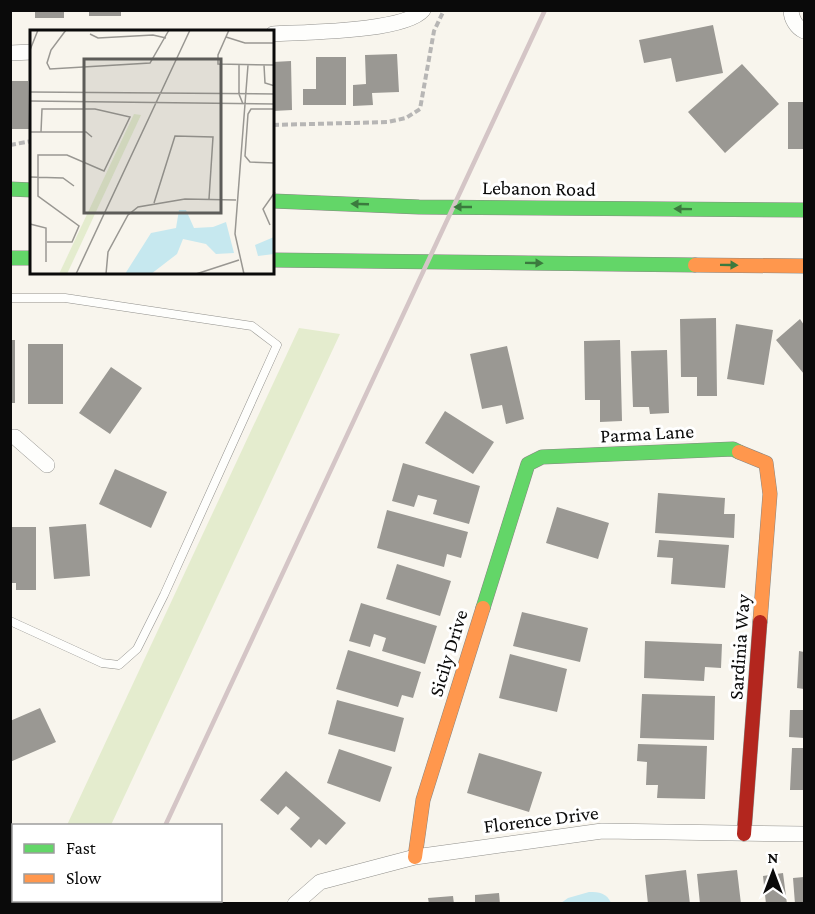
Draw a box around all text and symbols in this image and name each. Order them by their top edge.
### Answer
inset map [30,30,274,274]
street label: Lebanon Road [482,176,597,200]
one-way arrow [351,200,370,209]
one-way arrow [454,202,473,212]
one-way arrow [674,204,693,214]
one-way arrow [524,258,543,267]
one-way arrow [719,260,738,270]
street label: Parma Lane [600,420,695,446]
street label: Sardinia Way [724,593,755,701]
street label: Sicily Drive [424,607,473,699]
street label: Florence Drive [482,801,600,837]
legend [12,824,222,902]
text: Fast [66,838,97,858]
north arrow [743,842,803,902]
text: N [768,849,779,866]
text: Slow [66,868,102,888]

